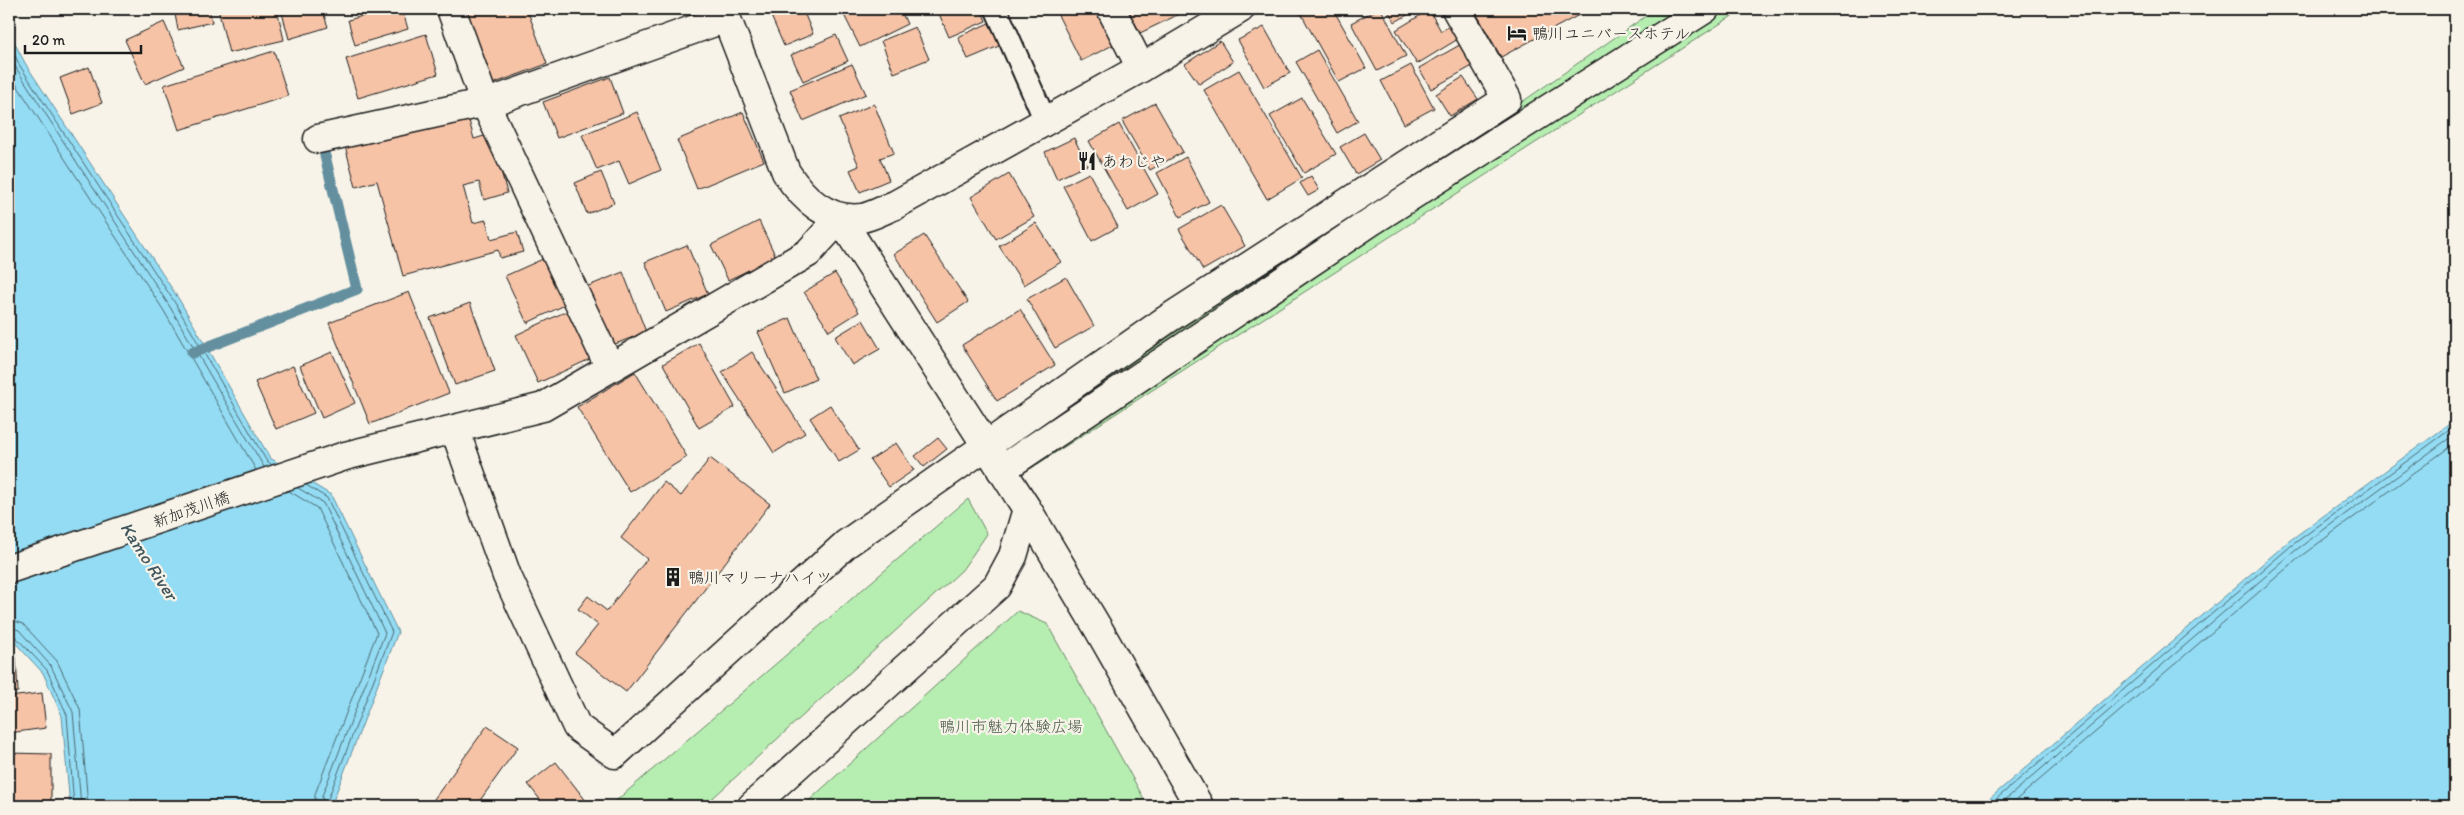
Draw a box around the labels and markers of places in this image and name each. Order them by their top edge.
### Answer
hotel icon: 鴨川ユニバースホテル [1506,22,1528,44]
place label: 鴨川ユニバースホテル [1532,24,1690,43]
restaurant icon: あわじや [1076,150,1098,172]
place label: あわじや [1102,152,1166,171]
building icon: 鴨川マリーナハイツ [662,566,684,588]
place label: 鴨川マリーナハイツ [688,568,832,587]

